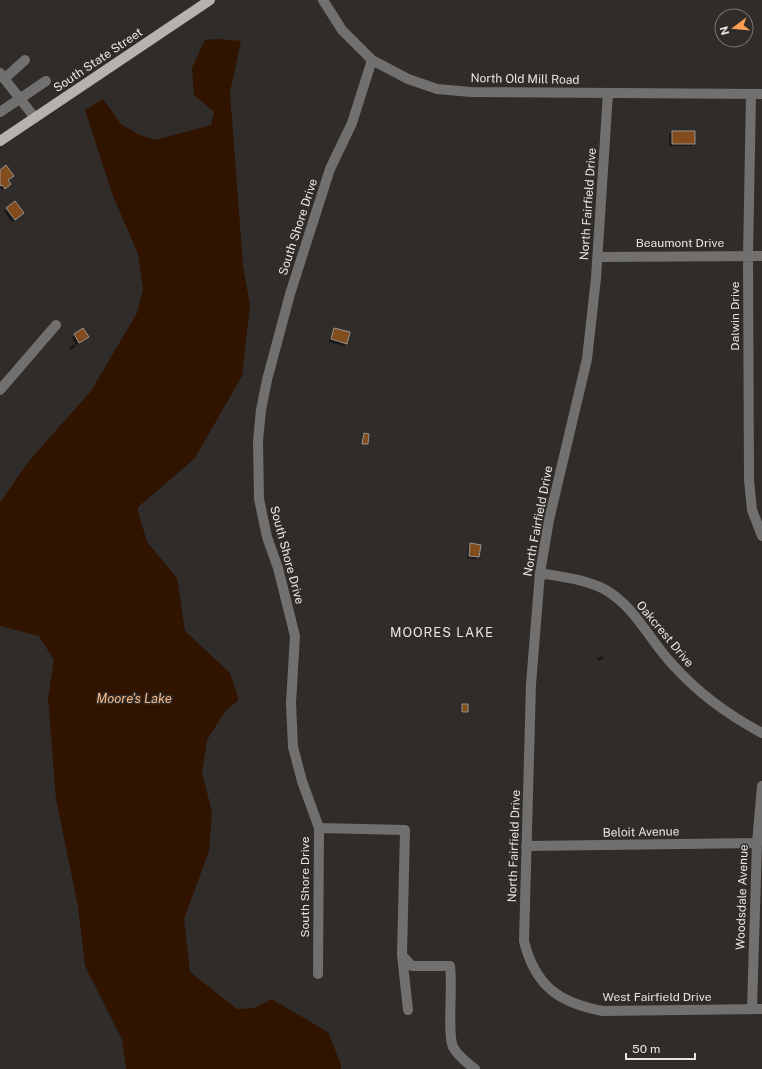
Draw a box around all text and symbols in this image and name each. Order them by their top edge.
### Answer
north arrow [714,8,754,48]
street label: South State Street [51,25,145,95]
text: N [717,25,731,37]
street label: North Old Mill Road [470,71,580,87]
street label: North Fairfield Drive [577,147,599,261]
street label: South Shore Drive [276,177,320,277]
street label: Beaumont Drive [636,236,725,250]
street label: Dalwin Drive [728,281,742,351]
street label: North Fairfield Drive [520,464,556,578]
street label: South Shore Drive [267,504,307,606]
street label: Oakcrest Drive [633,598,697,670]
district label: MOORES LAKE [390,625,494,640]
water label: Moore's Lake [96,691,172,706]
street label: North Fairfield Drive [505,789,523,903]
street label: Beloit Avenue [602,824,680,840]
street label: South Shore Drive [298,836,312,937]
street label: Woodsdale Avenue [733,844,751,950]
street label: West Fairfield Drive [602,990,712,1004]
scale bar [626,1035,695,1061]
text: 50 m [632,1042,660,1056]

